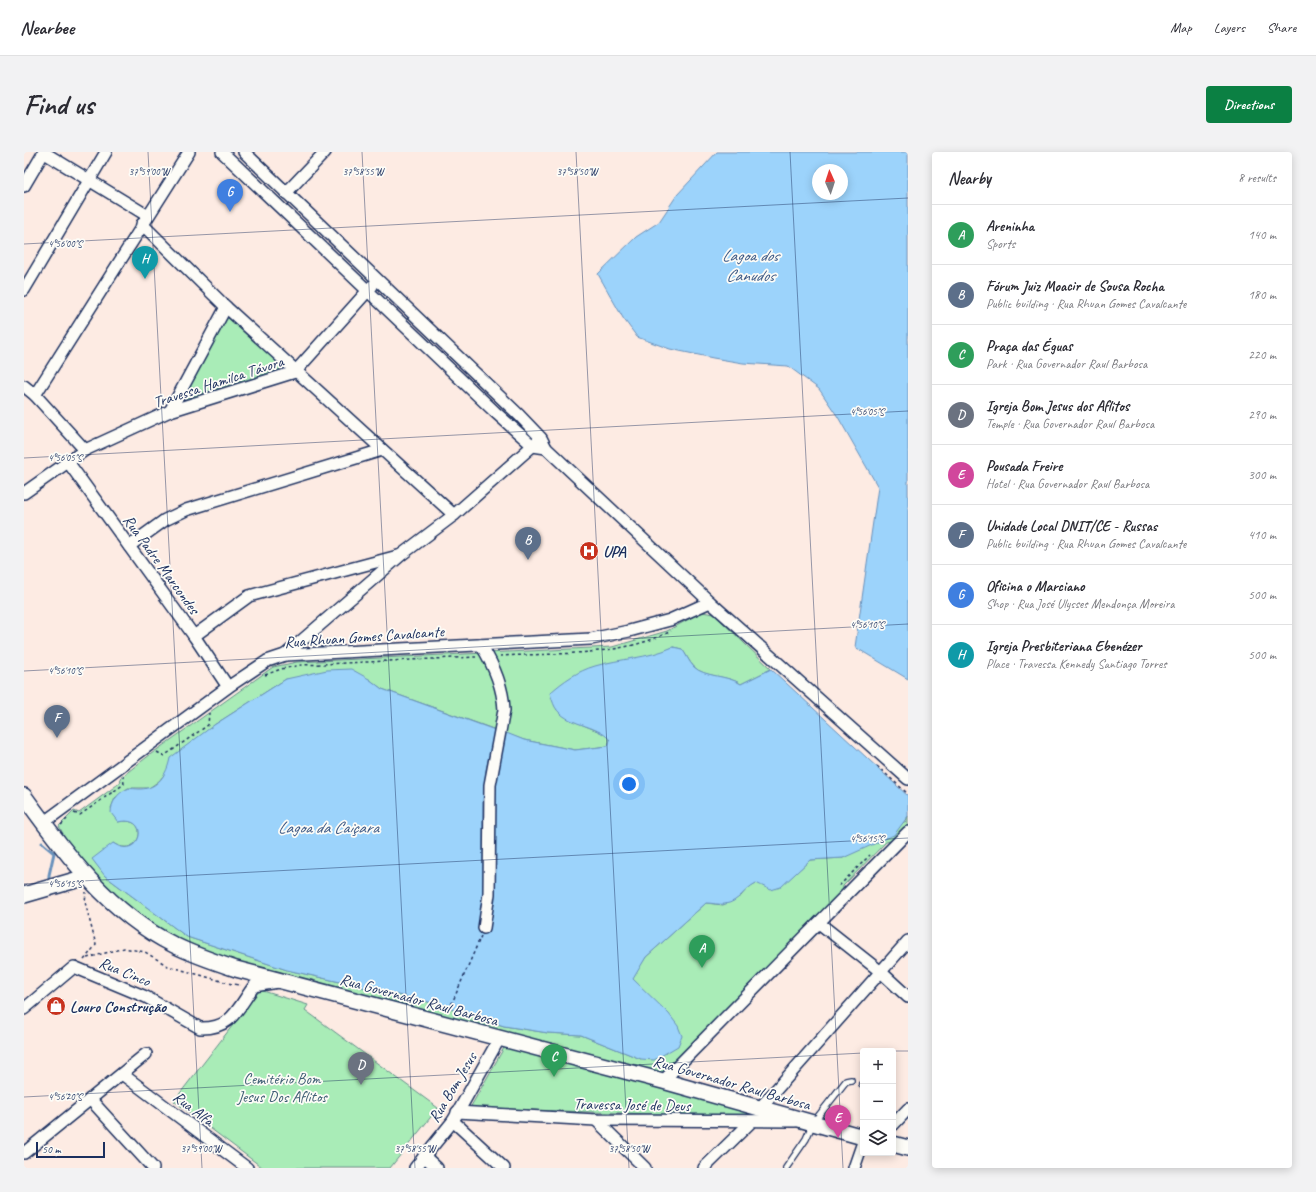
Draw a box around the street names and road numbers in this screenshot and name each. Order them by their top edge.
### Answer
street label: Travessa Hamilca Távora [151,351,287,412]
street label: Rua Padre Marcondes [118,511,205,619]
street label: Rua Rhuan Gomes Cavalcante [284,621,446,653]
street label: Rua Cinco [96,953,154,992]
street label: Rua Governador Raul Barbosa [338,969,501,1031]
street label: Rua Bom Jesus [424,1048,482,1126]
street label: Rua Governador Raul Barbosa [651,1051,814,1115]
street label: Rua Alfa [169,1087,219,1132]
street label: Travessa José de Deus [573,1094,692,1116]

